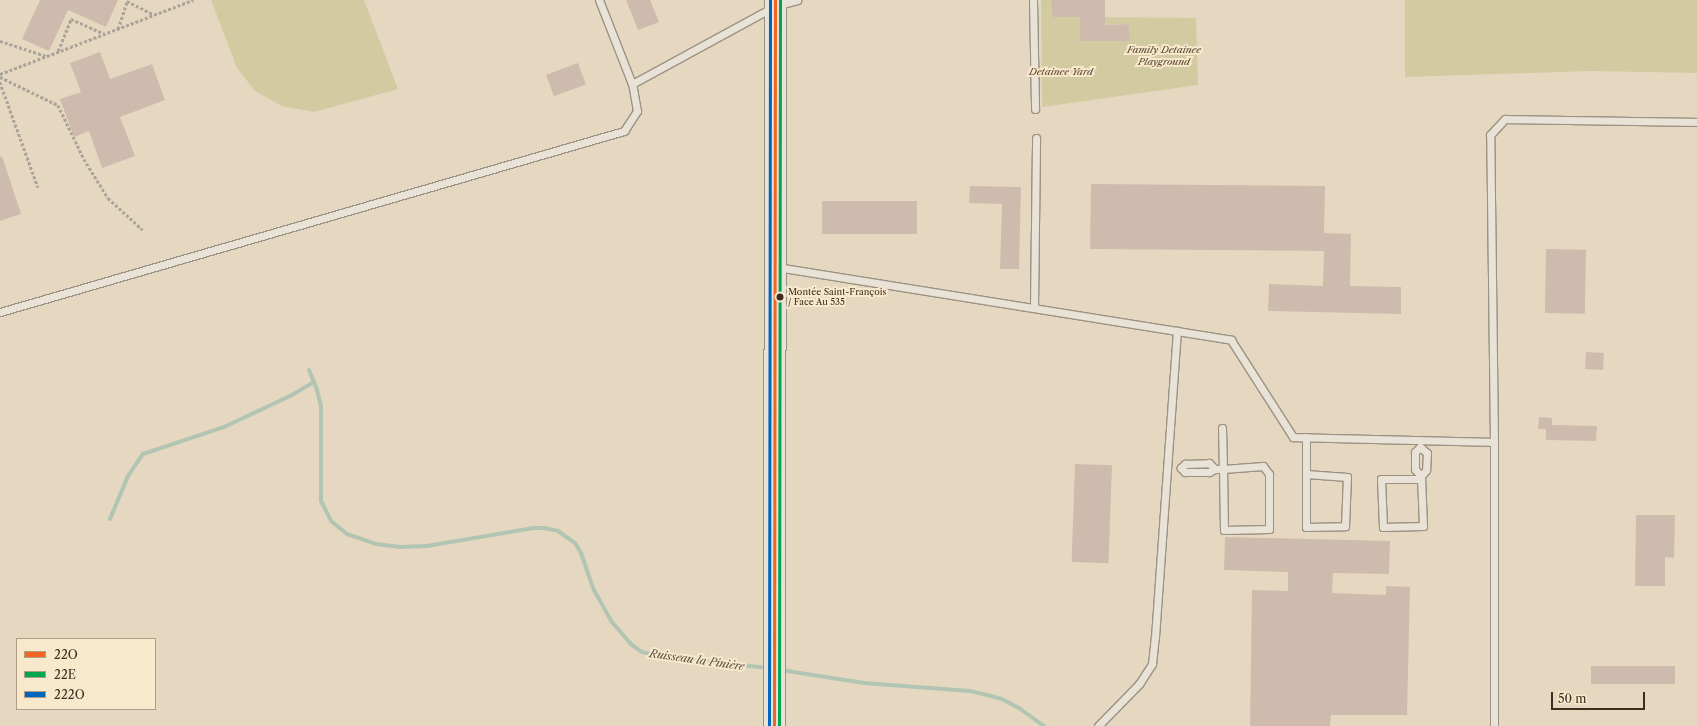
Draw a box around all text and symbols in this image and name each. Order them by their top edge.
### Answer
park label: Family Detainee Playground [1127,43,1201,66]
park label: Detainee Yard [1029,66,1093,78]
place label: Montée Saint-François / Face Au 535 [788,287,886,308]
marker: Montée Saint-François / Face Au 535 [775,292,785,302]
legend [16,638,156,710]
text: 22O [54,647,78,662]
water label: Ruisseau la Pinière [649,647,745,673]
text: 22E [54,667,76,682]
scale bar [1553,684,1647,710]
text: 222O [54,687,85,702]
text: 50 m [1558,691,1587,706]

